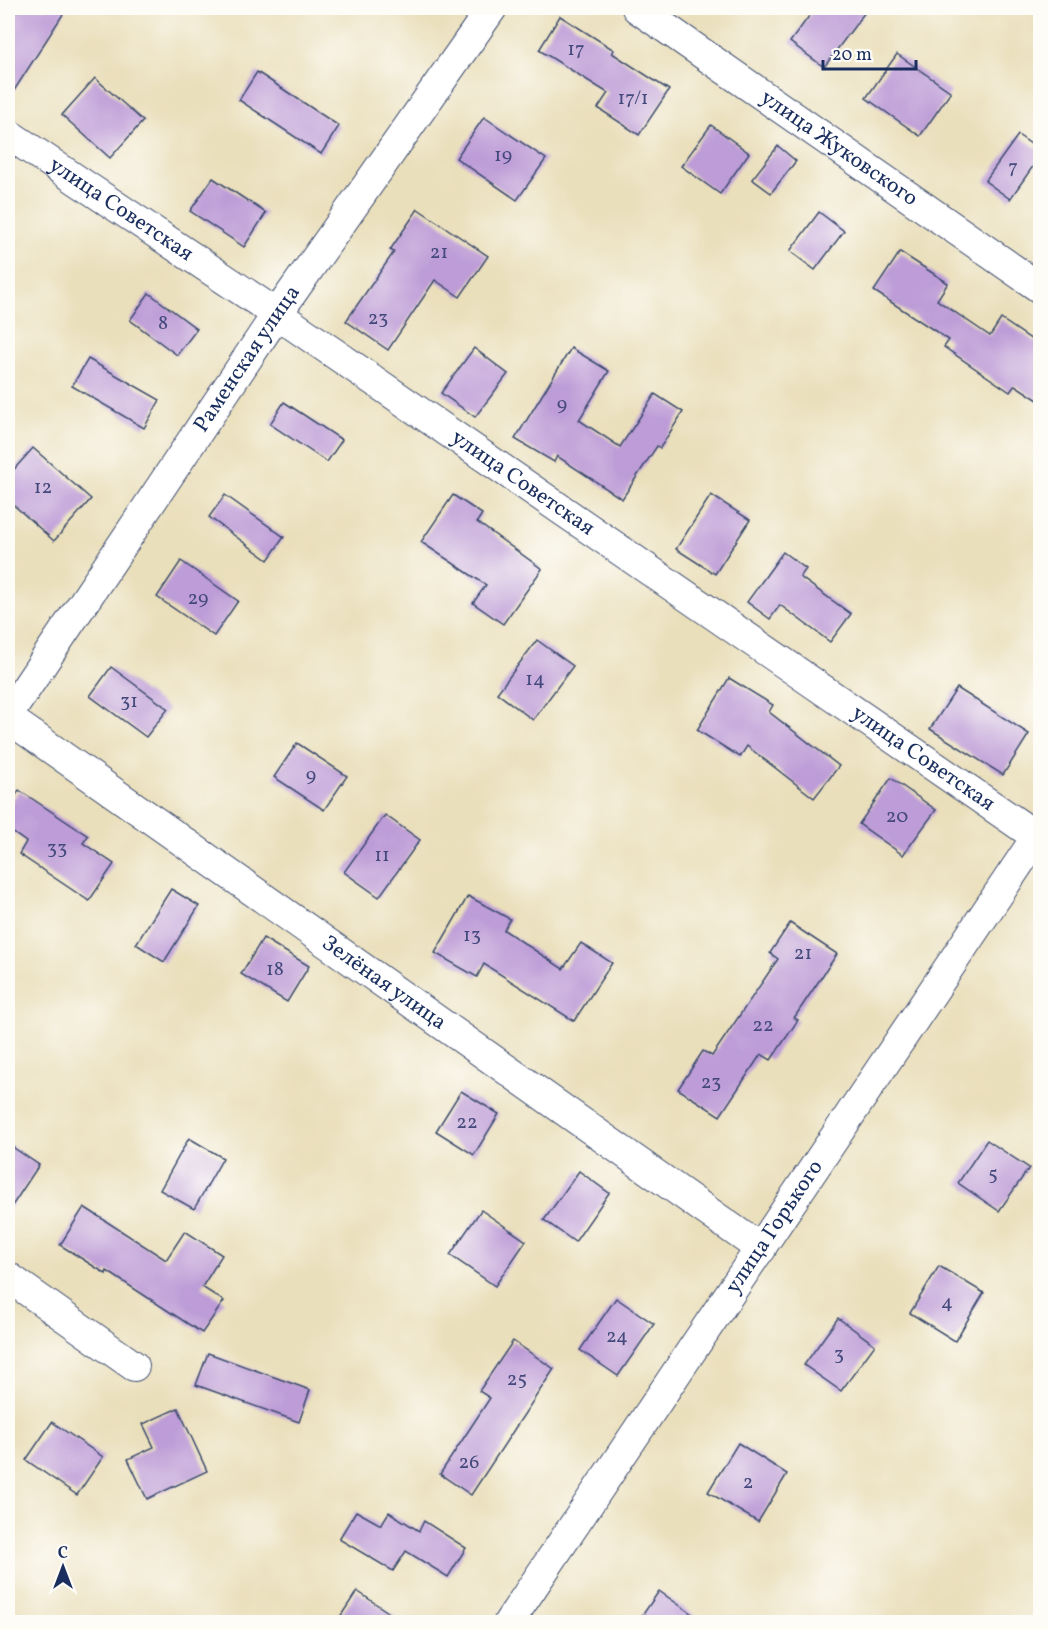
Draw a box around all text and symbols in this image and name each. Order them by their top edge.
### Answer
scale bar [823,33,916,71]
house number: 17 [567,36,585,64]
text: 20 m [832,43,872,68]
street label: улица Жуковского [754,83,924,214]
house number: 17/1 [617,85,649,113]
house number: 19 [494,142,512,170]
street label: улица Советская [42,150,200,269]
house number: 7 [1008,154,1018,182]
house number: 21 [430,239,448,267]
street label: Раменская улица [186,279,308,439]
house number: 23 [368,305,388,333]
house number: 8 [158,310,168,338]
house number: 9 [557,391,567,419]
street label: улица Советская [445,423,601,544]
house number: 12 [34,474,52,502]
house number: 29 [188,585,208,613]
house number: 14 [525,666,545,694]
house number: 31 [120,688,138,716]
street label: улица Советская [845,698,1001,819]
house number: 9 [306,762,316,790]
house number: 20 [886,803,908,831]
house number: 33 [47,835,67,863]
house number: 11 [374,842,390,870]
house number: 13 [463,922,481,950]
street label: Зелёная улица [315,928,453,1038]
house number: 21 [794,940,812,968]
house number: 18 [266,956,284,984]
house number: 22 [752,1012,774,1040]
house number: 23 [701,1069,721,1097]
house number: 22 [456,1109,478,1137]
street label: улица Горького [718,1154,831,1300]
house number: 5 [988,1161,998,1189]
house number: 4 [941,1289,953,1317]
house number: 24 [606,1323,628,1351]
house number: 3 [834,1341,844,1369]
house number: 25 [507,1366,527,1394]
house number: 26 [459,1449,479,1477]
house number: 2 [743,1469,753,1497]
north arrow [33,1537,93,1597]
text: С [58,1543,68,1565]

